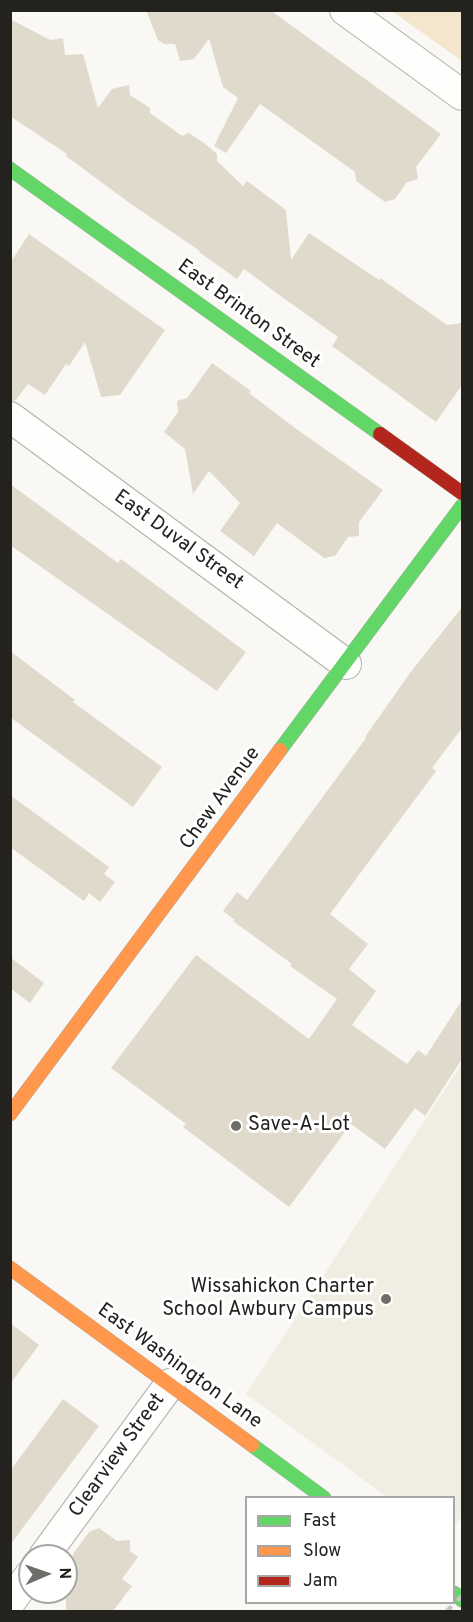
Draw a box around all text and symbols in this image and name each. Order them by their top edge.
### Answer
street label: East Brinton Street [172,255,324,375]
street label: East Duval Street [109,486,247,596]
street label: Chew Avenue [176,743,266,855]
place label: Save-A-Lot [248,1114,350,1138]
marker: Save-A-Lot [229,1119,243,1133]
place label: Wissahickon Charter School Awbury Campus [162,1276,374,1323]
marker: Wissahickon Charter School Awbury Campus [379,1292,393,1306]
street label: East Washington Lane [92,1299,266,1435]
street label: Clearview Street [65,1389,171,1523]
legend [245,1496,455,1604]
text: Fast [303,1510,336,1533]
text: Slow [303,1540,341,1563]
north arrow [18,1544,78,1604]
text: N [54,1567,74,1580]
text: Jam [303,1570,338,1593]

